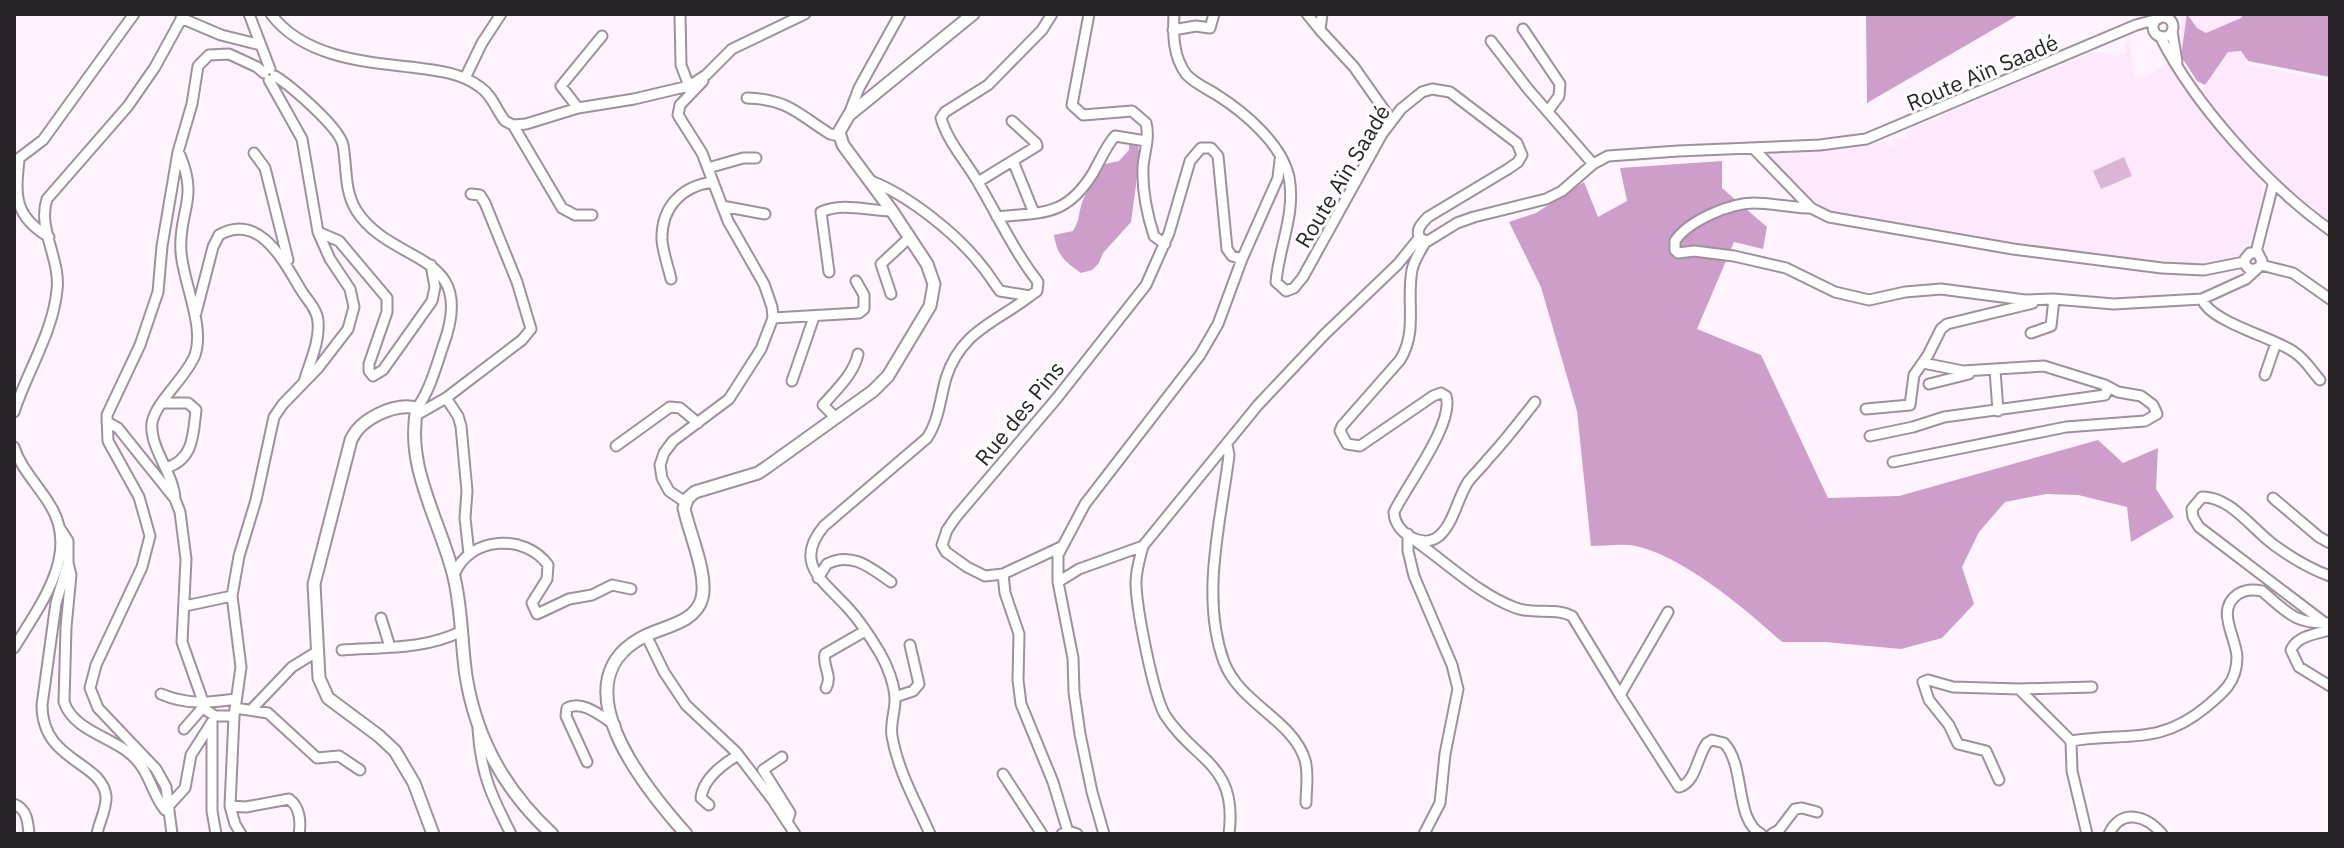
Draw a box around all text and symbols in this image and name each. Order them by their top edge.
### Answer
street label: Route Aïn Saadé [1902,27,2062,117]
street label: Route Aïn Saadé [1288,99,1396,253]
street label: Rue des Pins [968,355,1070,471]

